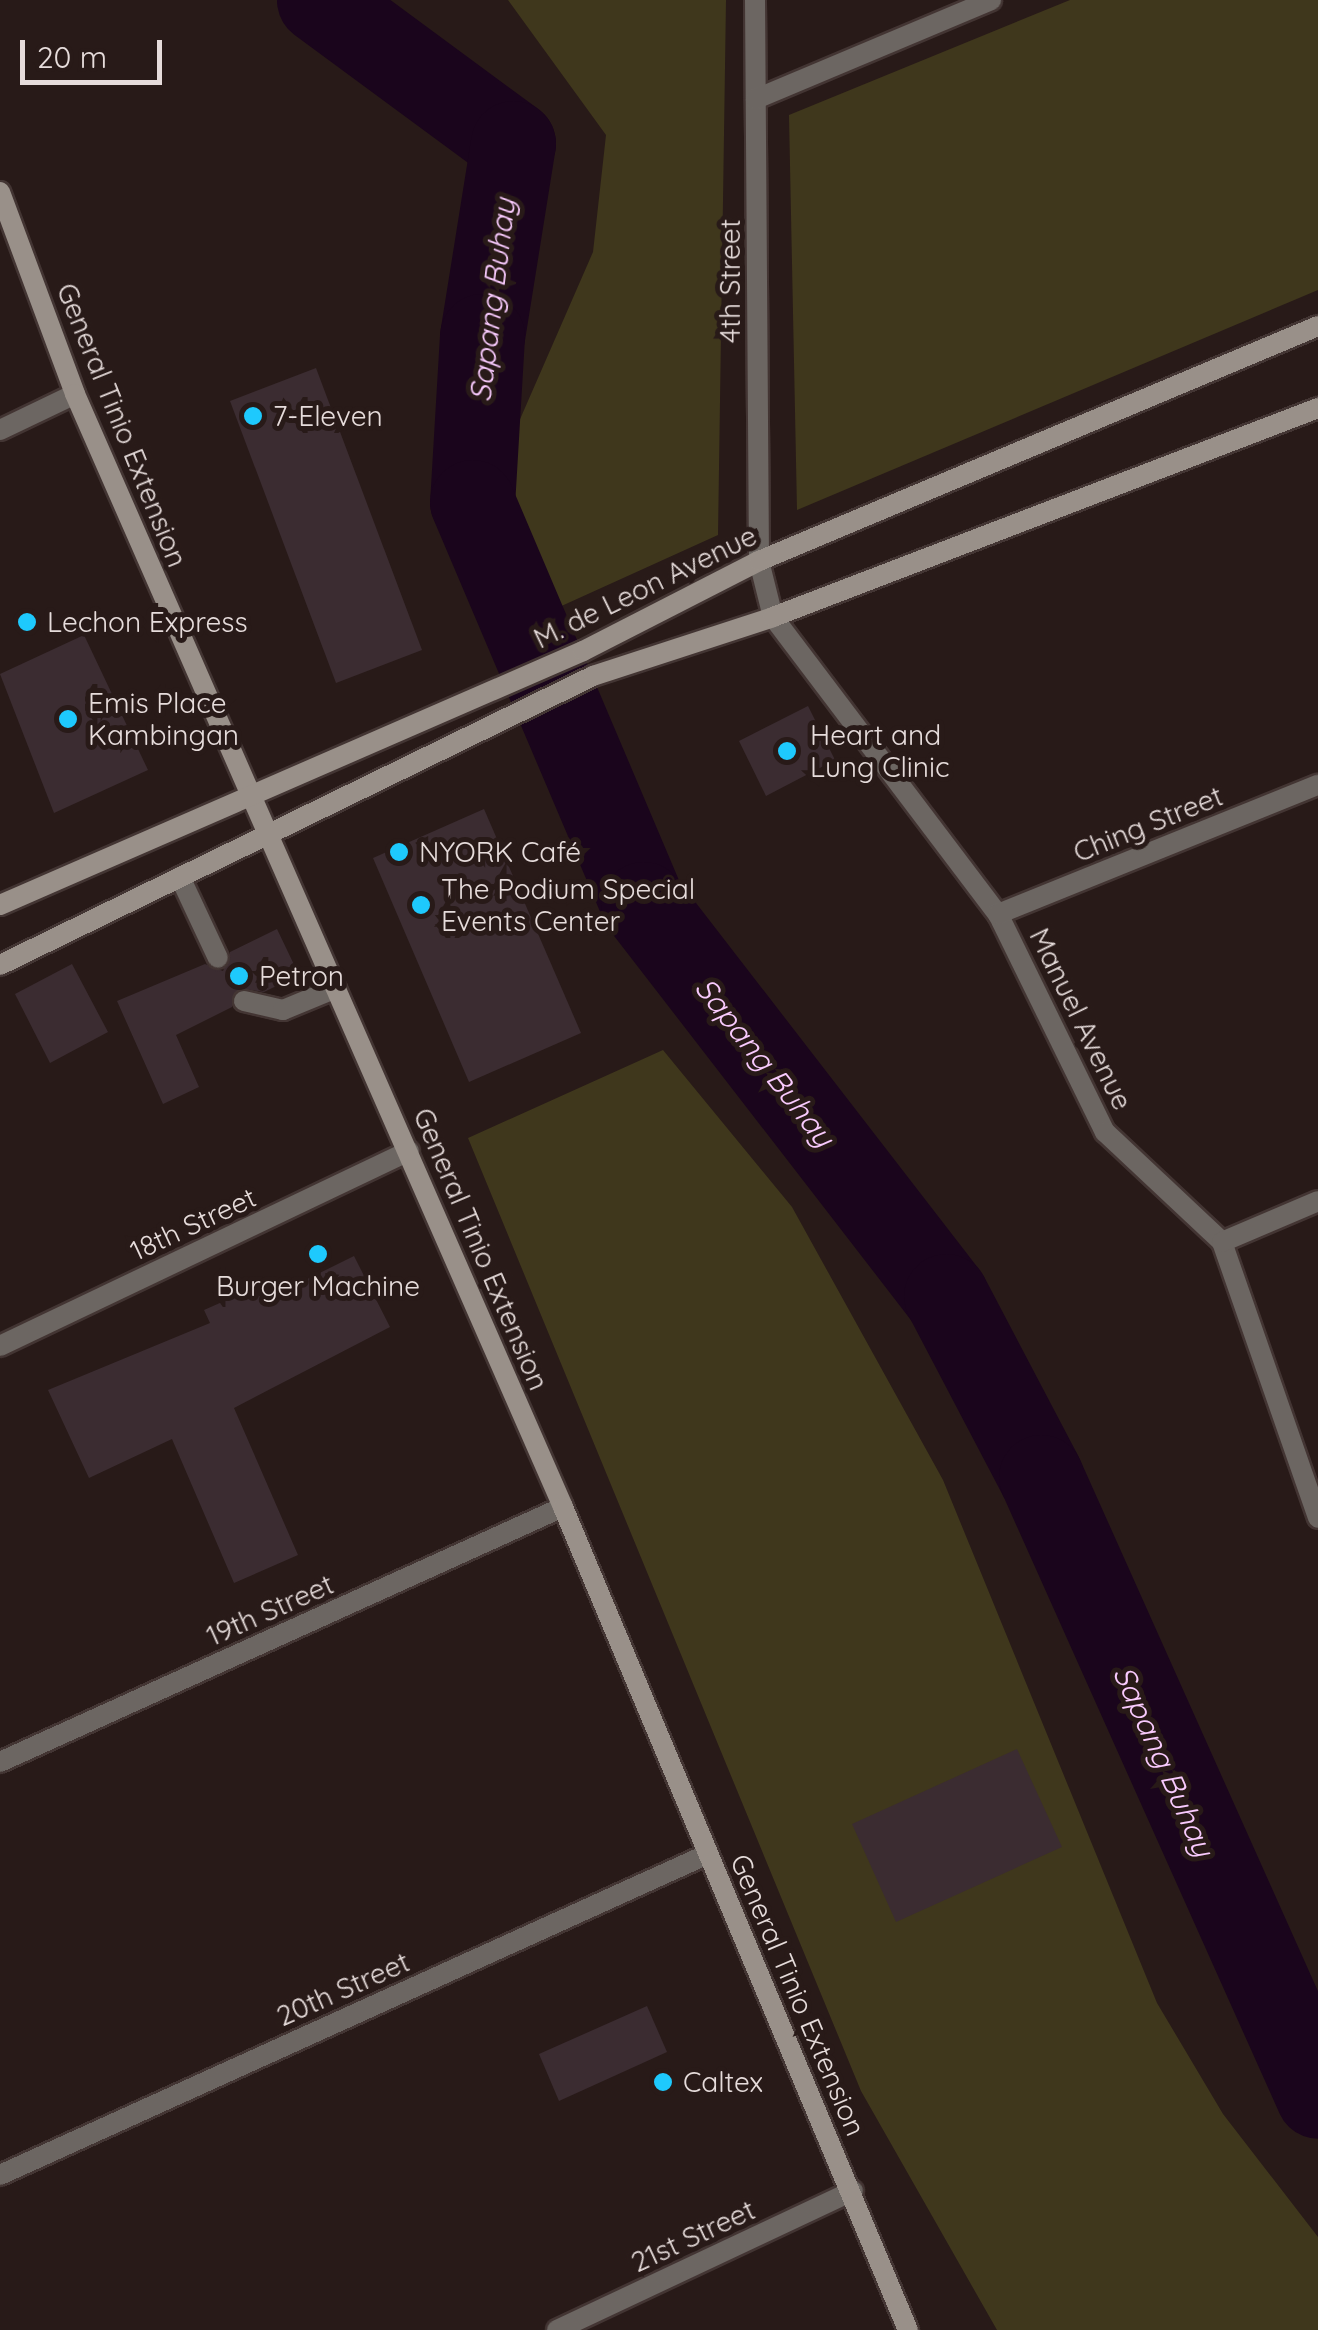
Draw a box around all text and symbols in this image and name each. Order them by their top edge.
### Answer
scale bar [25,20,168,82]
text: 20 m [37,38,107,76]
water label: Sapang Buhay [462,196,522,404]
street label: 4th Street [713,219,747,343]
street label: General Tinio Extension [50,278,194,572]
place label: 7-Eleven [273,399,383,433]
marker: 7-Eleven [242,405,264,427]
street label: M. de Leon Avenue [528,519,762,655]
place label: Lechon Express [47,605,248,639]
marker: Lechon Express [16,611,38,633]
place label: Emis Place Kambingan [88,686,239,752]
marker: Emis Place Kambingan [57,708,79,730]
place label: Heart and Lung Clinic [810,718,950,784]
marker: Heart and Lung Clinic [774,738,800,764]
street label: Ching Street [1068,779,1228,869]
place label: NYORK Café [419,835,581,869]
marker: NYORK Café [388,841,410,863]
place label: The Podium Special Events Center [441,872,695,938]
marker: The Podium Special Events Center [410,894,432,916]
street label: Manuel Avenue [1023,923,1139,1115]
place label: Petron [259,959,344,993]
marker: Petron [228,965,250,987]
water label: Sapang Buhay [688,970,842,1154]
street label: General Tinio Extension [406,1103,556,1395]
street label: 18th Street [125,1180,261,1268]
marker: Burger Machine [307,1243,329,1265]
place label: Burger Machine [216,1269,420,1303]
street label: 19th Street [201,1567,339,1653]
water label: Sapang Buhay [1106,1660,1222,1862]
street label: General Tinio Extension [723,1849,873,2141]
street label: 20th Street [271,1945,415,2033]
place label: Caltex [683,2065,763,2099]
marker: Caltex [652,2071,674,2093]
street label: 21st Street [626,2193,760,2279]

